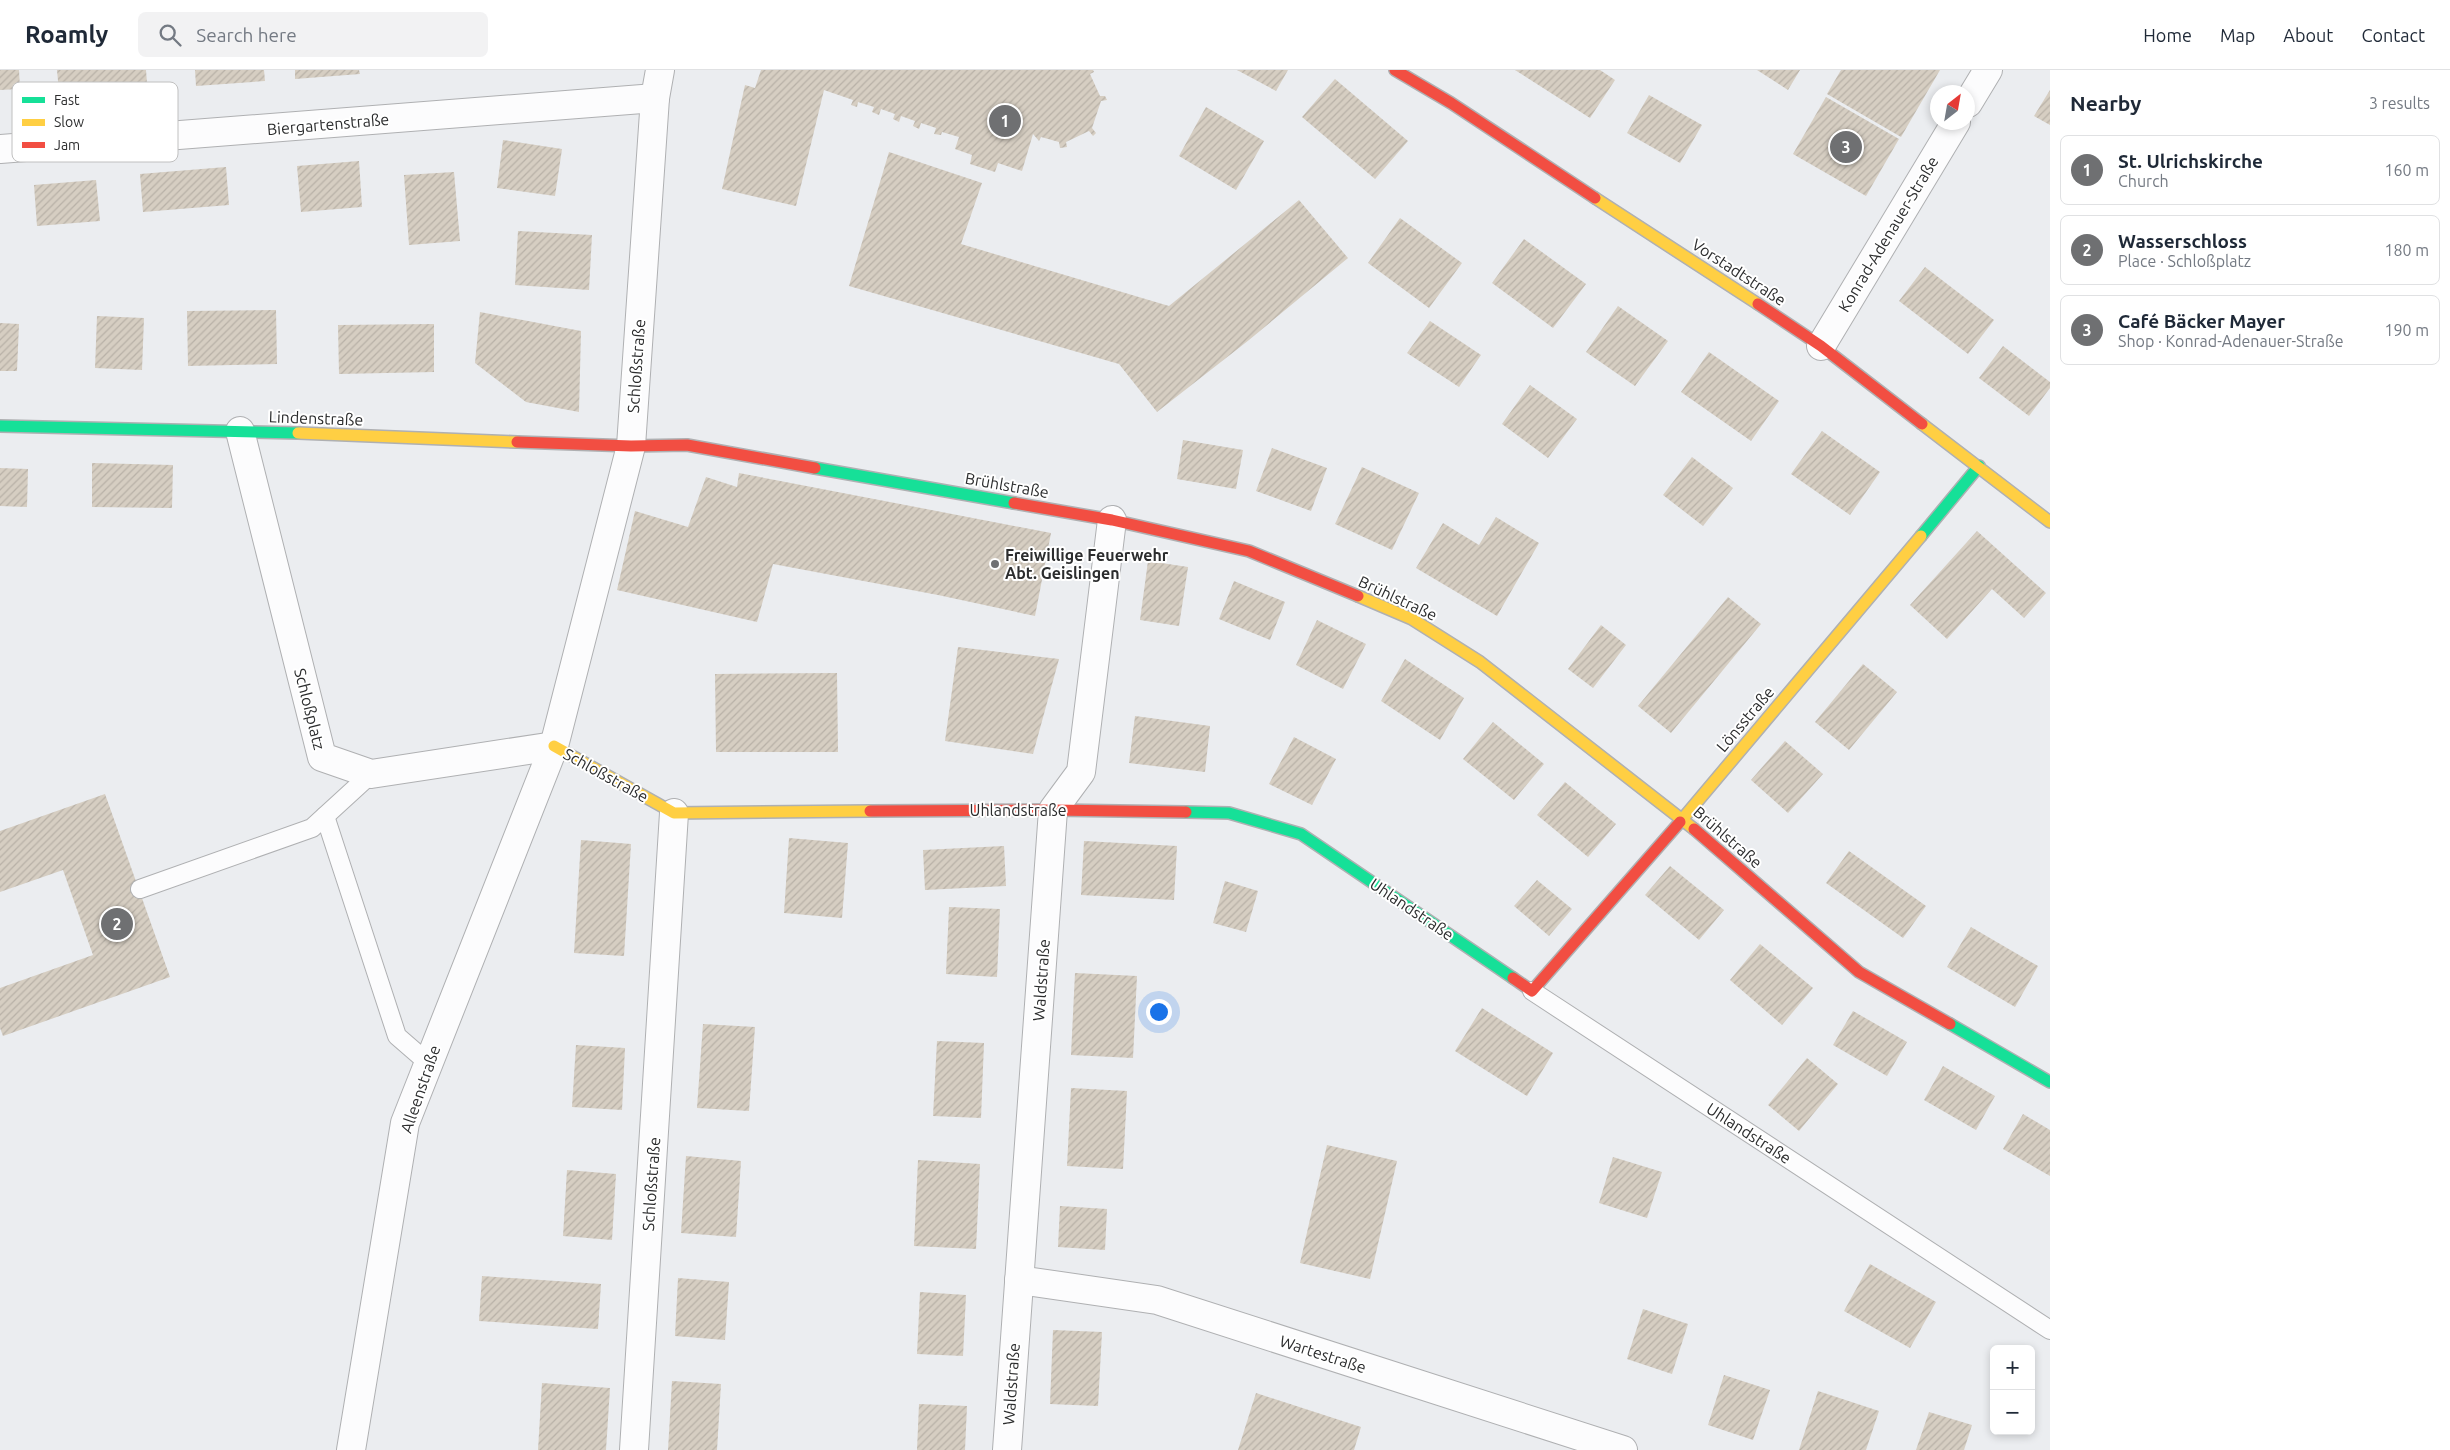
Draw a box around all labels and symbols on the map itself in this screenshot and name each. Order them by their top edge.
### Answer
legend [12,82,178,162]
north arrow [1930,85,1975,130]
text: Fast [54,92,80,108]
pin: 1 [989,102,1021,140]
street label: Biergartenstraße [266,110,390,138]
text: Slow [54,114,84,130]
pin: 3 [1830,128,1862,166]
text: Jam [54,137,80,153]
street label: Konrad-Adenauer-Straße [1834,153,1942,315]
street label: Vorstadtstraße [1689,235,1789,309]
street label: Schloßstraße [624,318,648,414]
street label: Lindenstraße [268,407,364,429]
street label: Brühlstraße [964,469,1050,501]
place label: Freiwillige Feuerwehr Abt. Geislingen [1005,546,1169,582]
marker: Freiwillige Feuerwehr Abt. Geislingen [989,558,1001,570]
street label: Brühlstraße [1356,572,1440,624]
street label: Schloßplatz [291,666,329,752]
street label: Lönsstraße [1713,683,1777,755]
street label: Schloßstraße [560,744,652,806]
street label: Uhlandstraße [970,801,1067,819]
street label: Brühlstraße [1690,802,1766,872]
street label: Uhlandstraße [1367,874,1457,944]
pin: 2 [101,905,133,943]
street label: Waldstraße [1029,938,1053,1022]
your location [1146,999,1172,1025]
street label: Alleenstraße [397,1043,443,1135]
street label: Uhlandstraße [1703,1099,1795,1167]
street label: Schloßstraße [639,1136,663,1232]
street label: Wartestraße [1277,1332,1369,1376]
street label: Waldstraße [999,1342,1023,1426]

